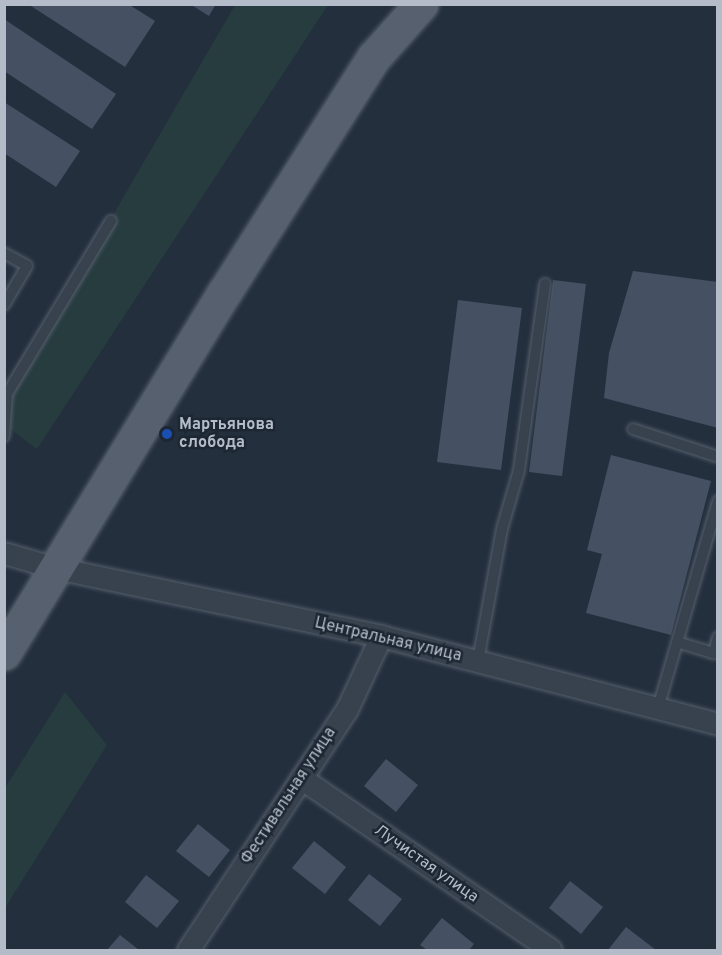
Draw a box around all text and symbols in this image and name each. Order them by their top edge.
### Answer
place label: Мартьянова слобода [179,415,274,453]
marker: Мартьянова слобода [160,427,174,441]
street label: Центральная улица [313,614,463,666]
street label: Фестивальная улица [238,724,340,868]
street label: Лучистая улица [370,821,482,907]

